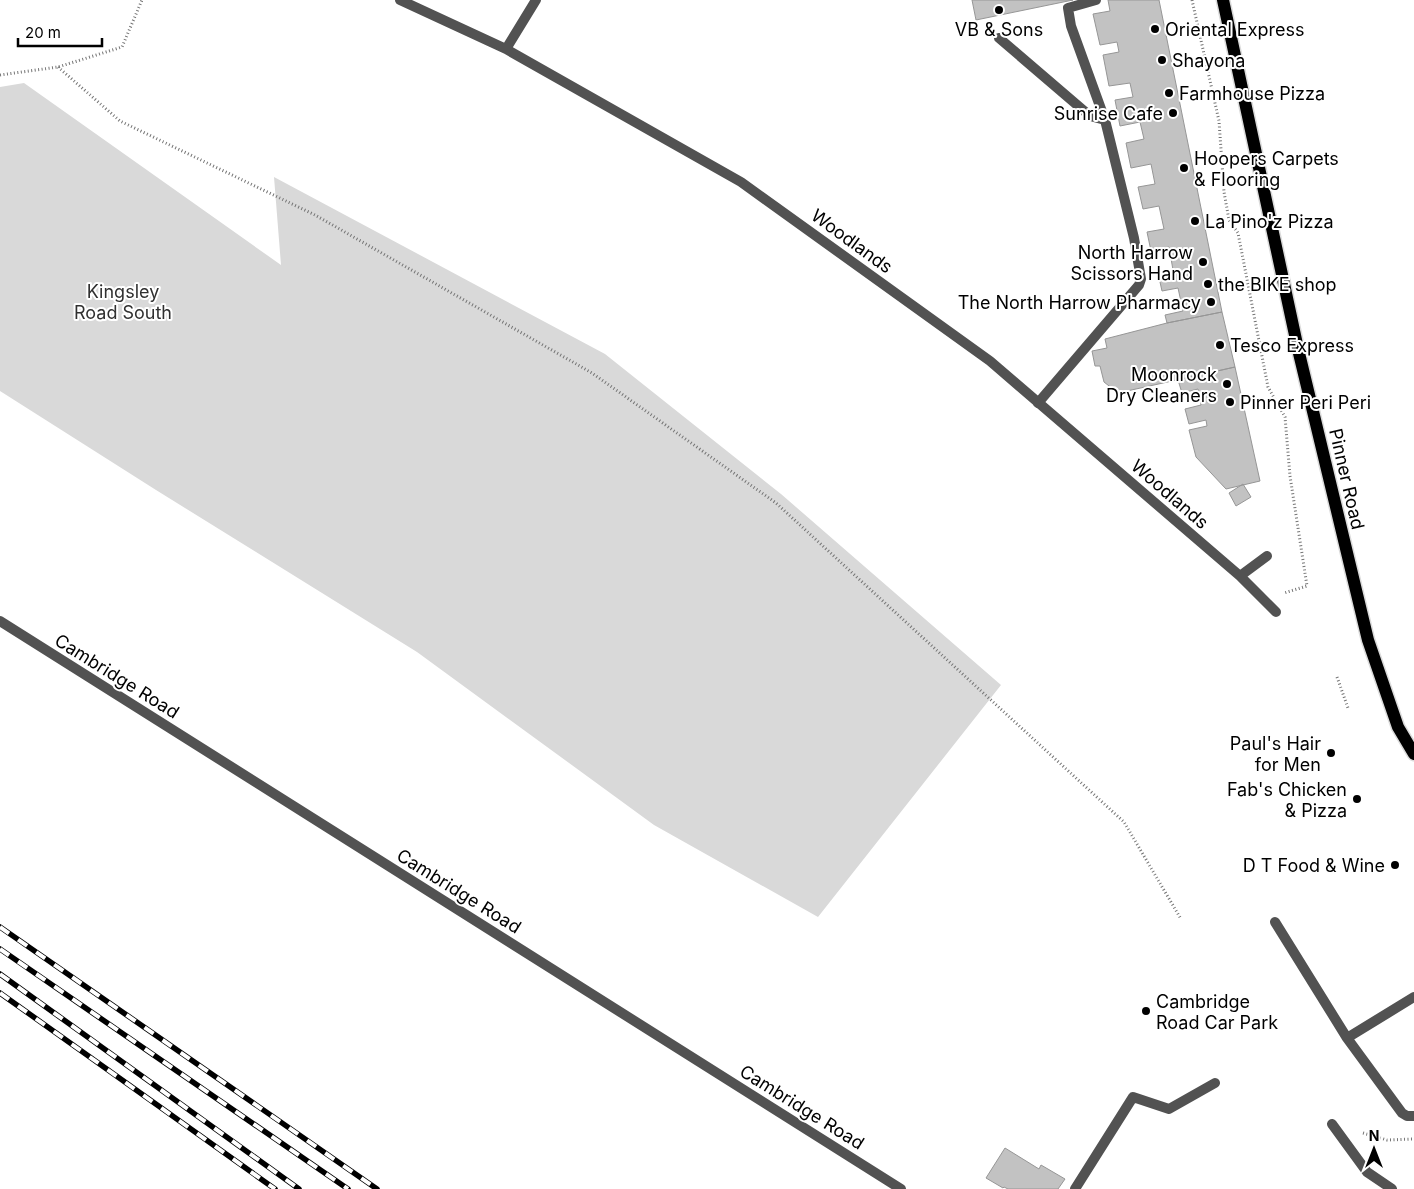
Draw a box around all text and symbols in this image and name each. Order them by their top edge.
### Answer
marker: VB & Sons [993,4,1005,16]
scale bar [18,15,101,47]
place label: VB & Sons [955,19,1043,40]
place label: Oriental Express [1165,19,1304,40]
text: 20 m [25,23,61,42]
marker: Oriental Express [1149,23,1161,35]
place label: Shayona [1172,50,1245,71]
marker: Shayona [1156,54,1168,66]
place label: Farmhouse Pizza [1179,83,1325,104]
marker: Farmhouse Pizza [1163,87,1175,99]
place label: Sunrise Cafe [1054,103,1163,124]
marker: Sunrise Cafe [1167,107,1179,119]
place label: Hoopers Carpets & Flooring [1194,148,1339,190]
marker: Hoopers Carpets & Flooring [1178,162,1190,174]
street label: Woodlands [807,205,897,277]
place label: La Pino'z Pizza [1205,211,1334,232]
marker: La Pino'z Pizza [1189,215,1201,227]
place label: North Harrow Scissors Hand [1071,242,1193,284]
marker: North Harrow Scissors Hand [1197,256,1209,268]
place label: the BIKE shop [1218,274,1337,295]
marker: the BIKE shop [1202,278,1214,290]
park label: Kingsley Road South [74,281,172,323]
place label: The North Harrow Pharmacy [958,292,1201,313]
marker: The North Harrow Pharmacy [1205,296,1217,308]
place label: Tesco Express [1230,335,1354,356]
marker: Tesco Express [1214,339,1226,351]
place label: Moonrock Dry Cleaners [1106,364,1217,406]
marker: Moonrock Dry Cleaners [1221,378,1233,390]
place label: Pinner Peri Peri [1240,392,1371,413]
marker: Pinner Peri Peri [1224,396,1236,408]
street label: Pinner Road [1325,427,1369,531]
street label: Woodlands [1127,455,1213,533]
street label: Cambridge Road [51,629,183,723]
place label: Paul's Hair for Men [1230,733,1321,775]
marker: Paul's Hair for Men [1325,747,1337,759]
place label: Fab's Chicken & Pizza [1227,779,1347,821]
marker: Fab's Chicken & Pizza [1351,793,1363,805]
street label: Cambridge Road [393,844,525,938]
place label: D T Food & Wine [1243,855,1385,876]
marker: D T Food & Wine [1389,859,1401,871]
place label: Cambridge Road Car Park [1156,991,1278,1033]
marker: Cambridge Road Car Park [1140,1005,1152,1017]
street label: Cambridge Road [736,1060,868,1154]
north arrow [1349,1124,1399,1174]
text: N [1369,1127,1379,1144]

